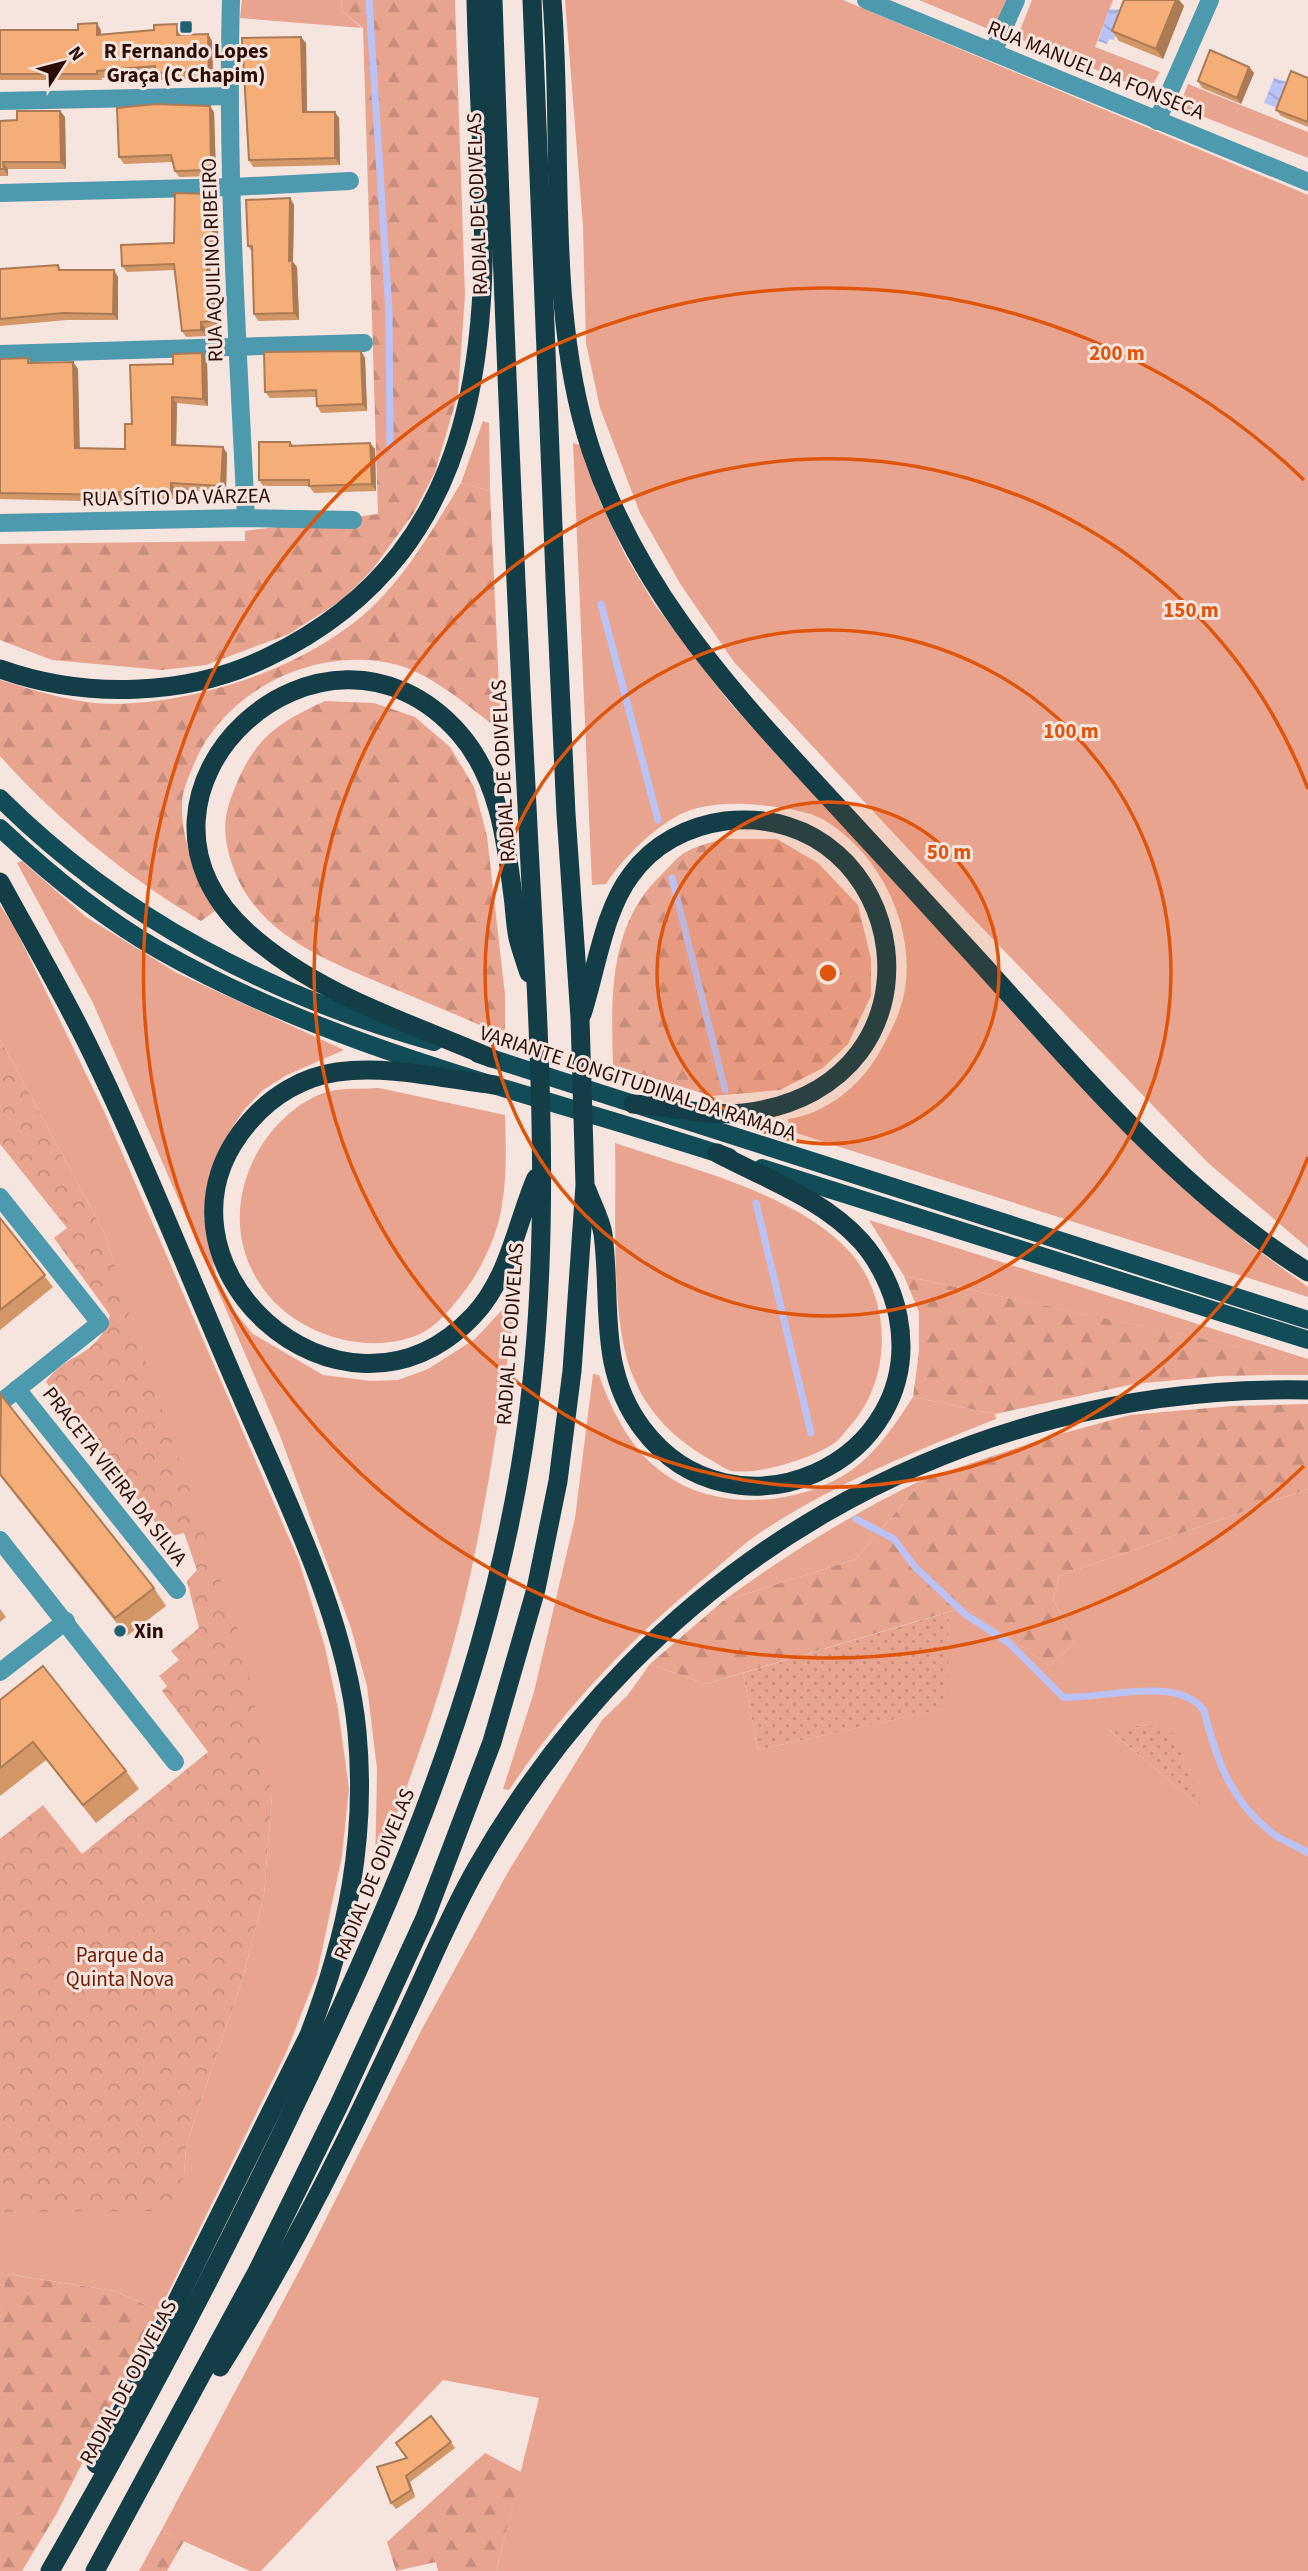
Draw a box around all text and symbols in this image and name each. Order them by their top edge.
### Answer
street label: RUA MANUEL DA FONSECA [983,13,1210,128]
marker: R Fernando Lopes Graça (C Chapim) [178,19,194,35]
north arrow [28,28,98,98]
place label: R Fernando Lopes Graça (C Chapim) [104,36,268,90]
text: N [61,41,90,67]
street label: RADIAL DE ODIVELAS [459,112,495,296]
street label: RUA AQUILINO RIBEIRO [193,157,231,363]
text: 200 m [1089,338,1145,368]
street label: RUA SÍTIO DA VÁRZEA [82,480,271,514]
text: 150 m [1163,595,1219,625]
street label: RADIAL DE ODIVELAS [483,679,523,863]
text: 100 m [1043,716,1099,746]
text: 50 m [927,837,971,867]
centre of rings [816,961,840,985]
street label: VARIANTE LONGITUDINAL DA RAMADA [476,1018,801,1149]
street label: RADIAL DE ODIVELAS [489,1242,531,1426]
street label: PRACETA VIEIRA DA SILVA [35,1380,195,1572]
place label: Xin [134,1616,164,1646]
marker: Xin [112,1623,128,1639]
street label: RADIAL DE ODIVELAS [326,1784,422,1964]
park label: Parque da Quinta Nova [66,1940,174,1994]
street label: RADIAL DE ODIVELAS [72,2294,184,2470]

